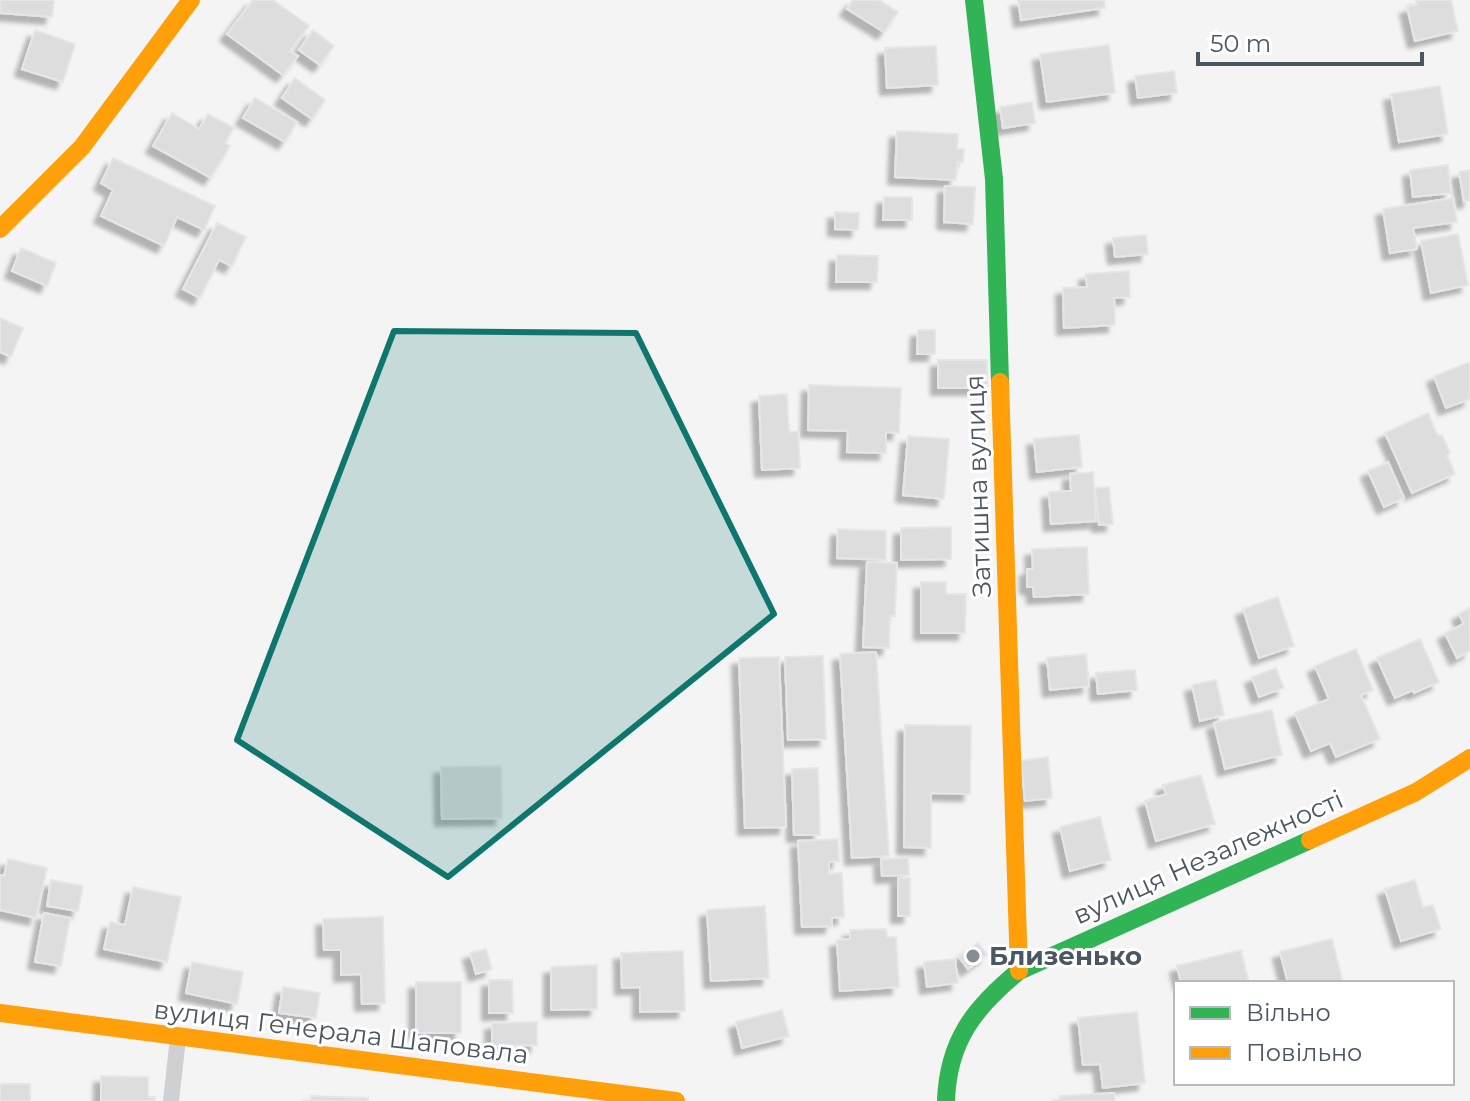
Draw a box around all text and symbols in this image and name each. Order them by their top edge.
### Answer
scale bar [1198,16,1422,66]
text: 50 m [1210,29,1271,58]
street label: Затишна вулиця [958,374,998,598]
street label: вулиця Незалежності [1068,783,1348,931]
place label: Близенько [989,940,1142,972]
marker: Близенько [964,947,982,965]
legend [1174,981,1454,1085]
street label: вулиця Генерала Шаповала [152,993,530,1071]
text: Вільно [1246,998,1331,1027]
text: Повільно [1246,1038,1362,1067]

